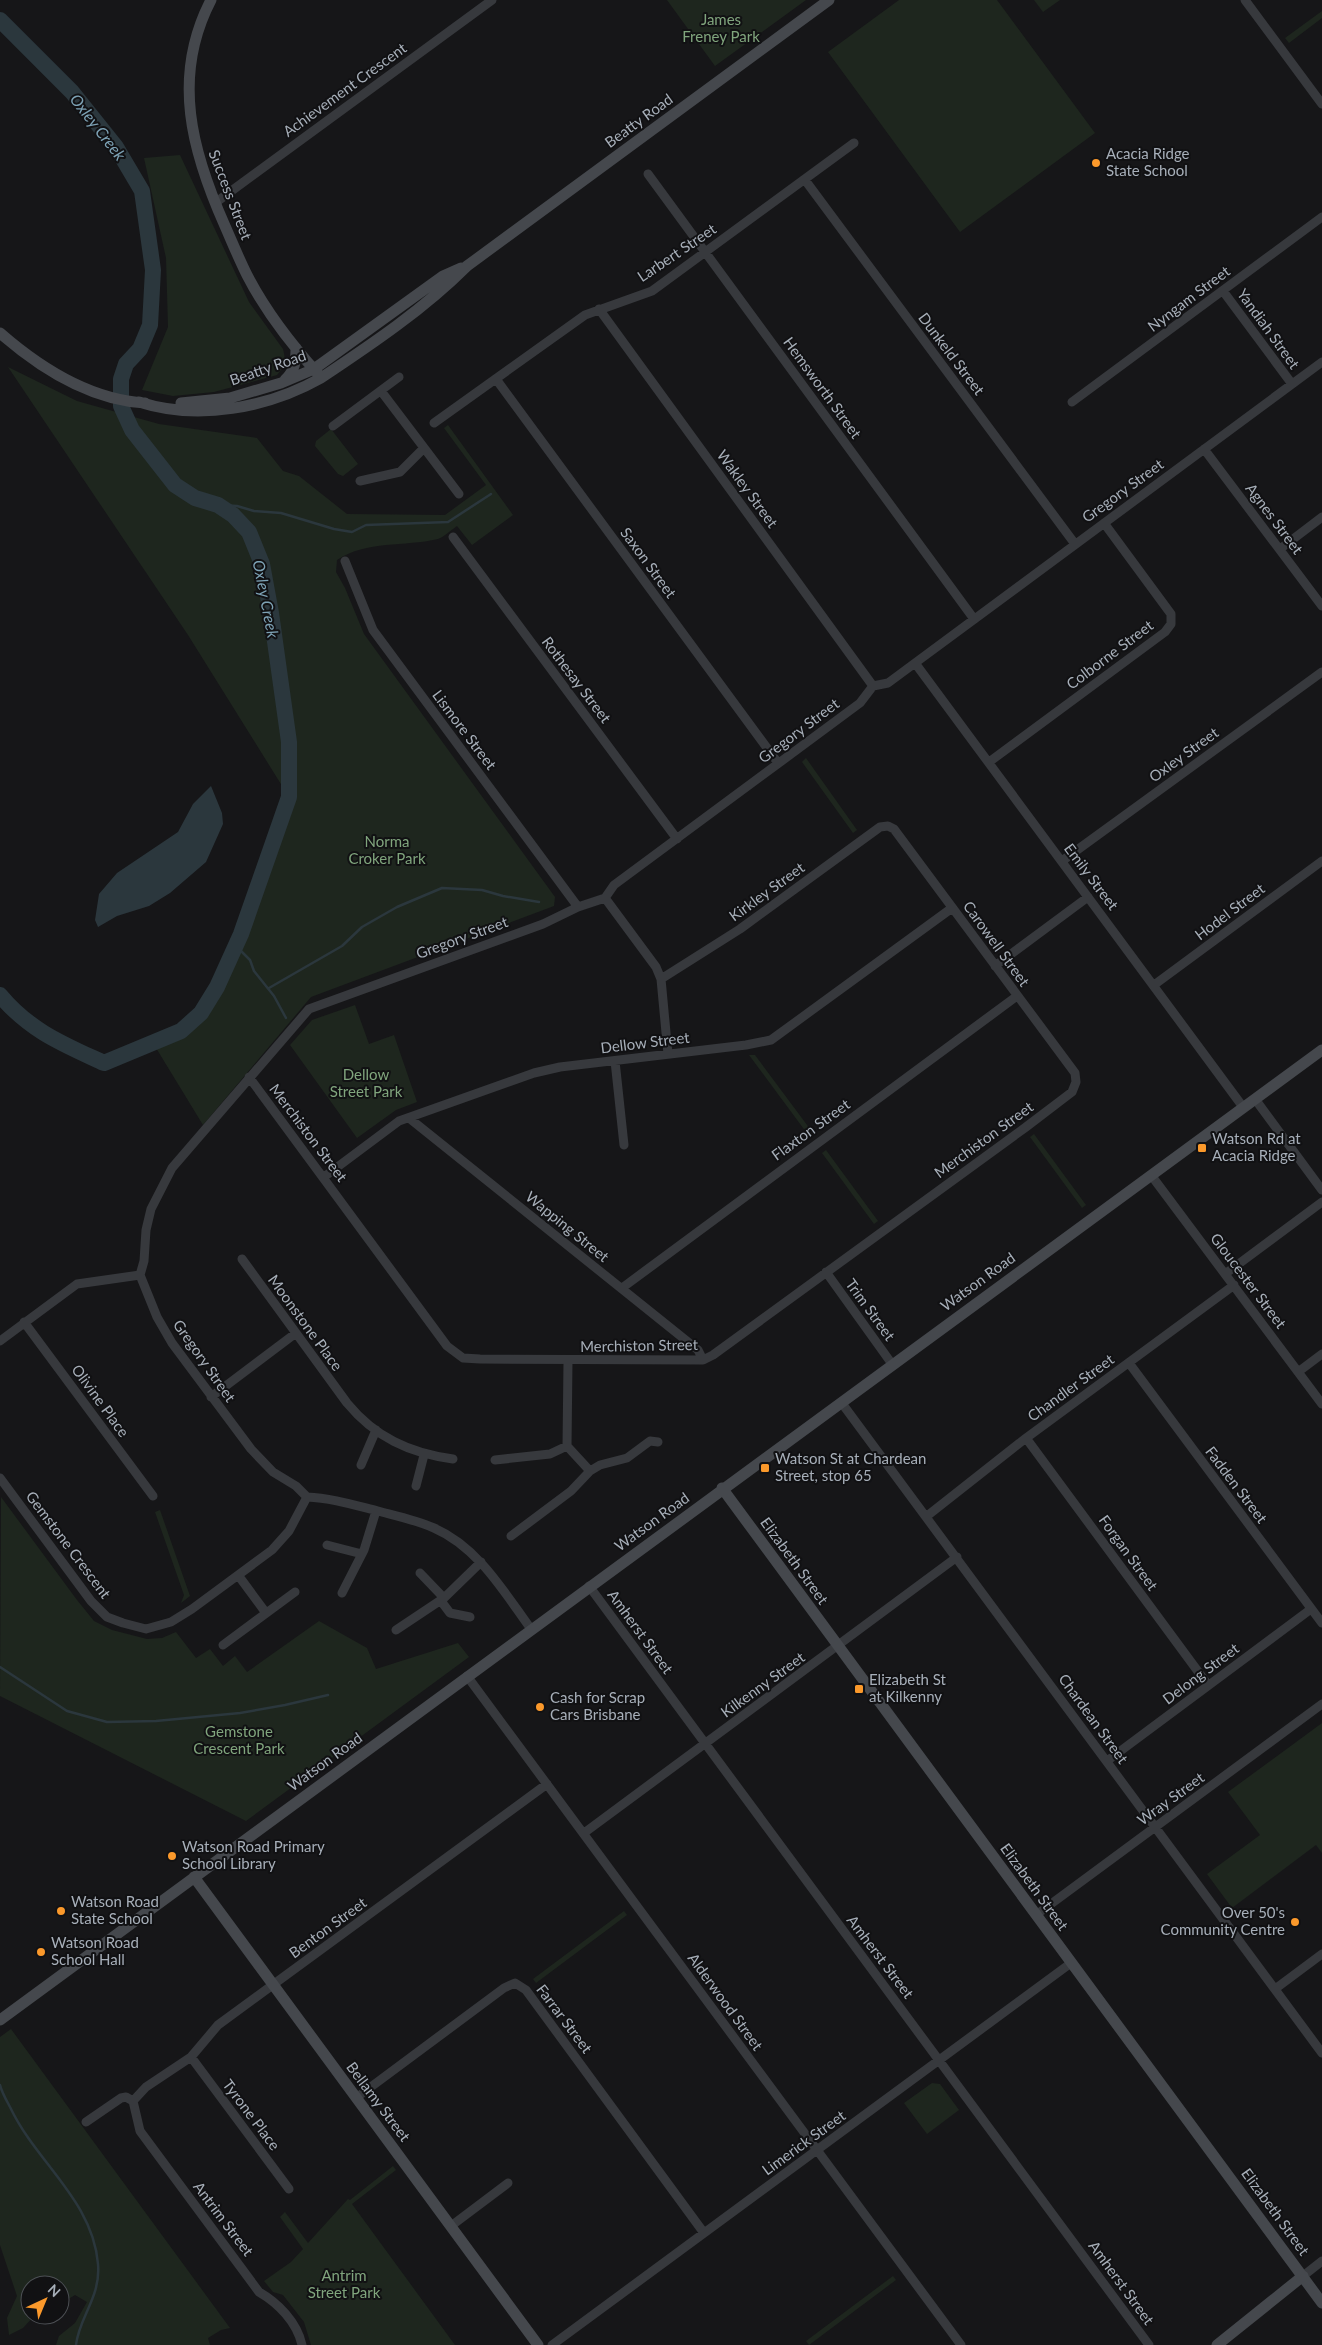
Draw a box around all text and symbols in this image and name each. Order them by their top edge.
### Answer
park label: James Freney Park [682,10,760,45]
street label: Achievement Crescent [279,38,410,140]
water label: Oxley Creek [67,90,130,164]
street label: Beatty Road [601,90,676,151]
place label: Acacia Ridge State School [1106,144,1190,179]
street label: Success Street [206,147,257,243]
marker: Acacia Ridge State School [1090,157,1102,169]
street label: Larbert Street [634,219,720,285]
street label: Nyngam Street [1144,261,1234,335]
street label: Yandiah Street [1234,285,1304,373]
street label: Dunkeld Street [915,309,989,399]
street label: Hemsworth Street [780,333,866,442]
street label: Beatty Road [227,346,308,389]
street label: Wakley Street [714,446,782,531]
street label: Gregory Street [1078,454,1167,526]
street label: Agnes Street [1242,479,1308,558]
street label: Saxon Street [617,524,681,602]
water label: Oxley Creek [250,558,283,640]
street label: Colborne Street [1062,615,1157,693]
street label: Rothesay Street [538,633,615,727]
street label: Lismore Street [429,686,501,773]
street label: Gregory Street [755,694,843,766]
street label: Oxley Street [1145,723,1222,785]
park label: Norma Croker Park [348,832,426,867]
street label: Emily Street [1061,840,1123,914]
street label: Kirkley Street [725,858,808,925]
street label: Hodel Street [1191,879,1268,943]
street label: Carowell Street [960,897,1034,990]
street label: Gregory Street [413,912,511,962]
street label: Dellow Street [599,1028,691,1056]
park label: Dellow Street Park [330,1065,403,1100]
street label: Merchiston Street [266,1080,352,1185]
street label: Flaxton Street [768,1094,854,1164]
street label: Merchiston Street [930,1097,1037,1181]
place label: Watson Rd at Acacia Ridge [1212,1129,1301,1164]
marker: Watson Rd at Acacia Ridge [1196,1142,1208,1154]
street label: Wapping Street [522,1187,613,1266]
street label: Gloucester Street [1207,1229,1291,1332]
street label: Watson Road [937,1248,1018,1314]
street label: Moonstone Place [265,1271,347,1374]
street label: Trim Street [842,1275,900,1344]
street label: Gregory Street [170,1316,240,1406]
street label: Merchiston Street [580,1335,699,1355]
street label: Chandler Street [1024,1349,1118,1425]
street label: Olivine Place [68,1361,133,1440]
street label: Fadden Street [1202,1443,1272,1527]
place label: Watson St at Chardean Street, stop 65 [775,1449,926,1484]
marker: Watson St at Chardean Street, stop 65 [759,1462,771,1474]
street label: Gemstone Crescent [23,1487,115,1602]
street label: Watson Road [611,1488,692,1554]
street label: Forgan Street [1095,1511,1162,1594]
street label: Elizabeth Street [757,1513,833,1608]
street label: Amherst Street [604,1586,678,1677]
street label: Delong Street [1159,1638,1243,1708]
street label: Kilkenny Street [717,1647,808,1721]
place label: Elizabeth St at Kilkenny [869,1670,947,1705]
street label: Chardean Street [1055,1670,1133,1767]
marker: Elizabeth St at Kilkenny [853,1683,865,1695]
place label: Cash for Scrap Cars Brisbane [550,1688,645,1723]
marker: Cash for Scrap Cars Brisbane [534,1701,546,1713]
park label: Gemstone Crescent Park [193,1722,285,1757]
street label: Watson Road [284,1728,365,1794]
street label: Wray Street [1133,1768,1208,1828]
place label: Watson Road Primary School Library [182,1837,325,1872]
street label: Elizabeth Street [997,1839,1073,1934]
marker: Watson Road Primary School Library [166,1850,178,1862]
place label: Watson Road State School [71,1892,159,1927]
street label: Benton Street [285,1893,370,1961]
place label: Over 50's Community Centre [1161,1903,1285,1938]
marker: Watson Road State School [55,1905,67,1917]
street label: Amherst Street [844,1911,918,2002]
marker: Over 50's Community Centre [1289,1916,1301,1928]
place label: Watson Road School Hall [51,1933,139,1968]
marker: Watson Road School Hall [35,1946,47,1958]
street label: Alderwood Street [684,1949,768,2054]
street label: Farrar Street [533,1980,597,2057]
street label: Bellamy Street [343,2058,415,2145]
street label: Tyrone Place [219,2075,284,2153]
street label: Limerick Street [758,2106,849,2178]
street label: Elizabeth Street [1238,2164,1314,2259]
street label: Antrim Street [190,2178,258,2260]
street label: Amherst Street [1085,2237,1159,2328]
park label: Antrim Street Park [308,2266,381,2301]
north arrow [20,2275,70,2325]
text: N [45,2280,64,2300]

